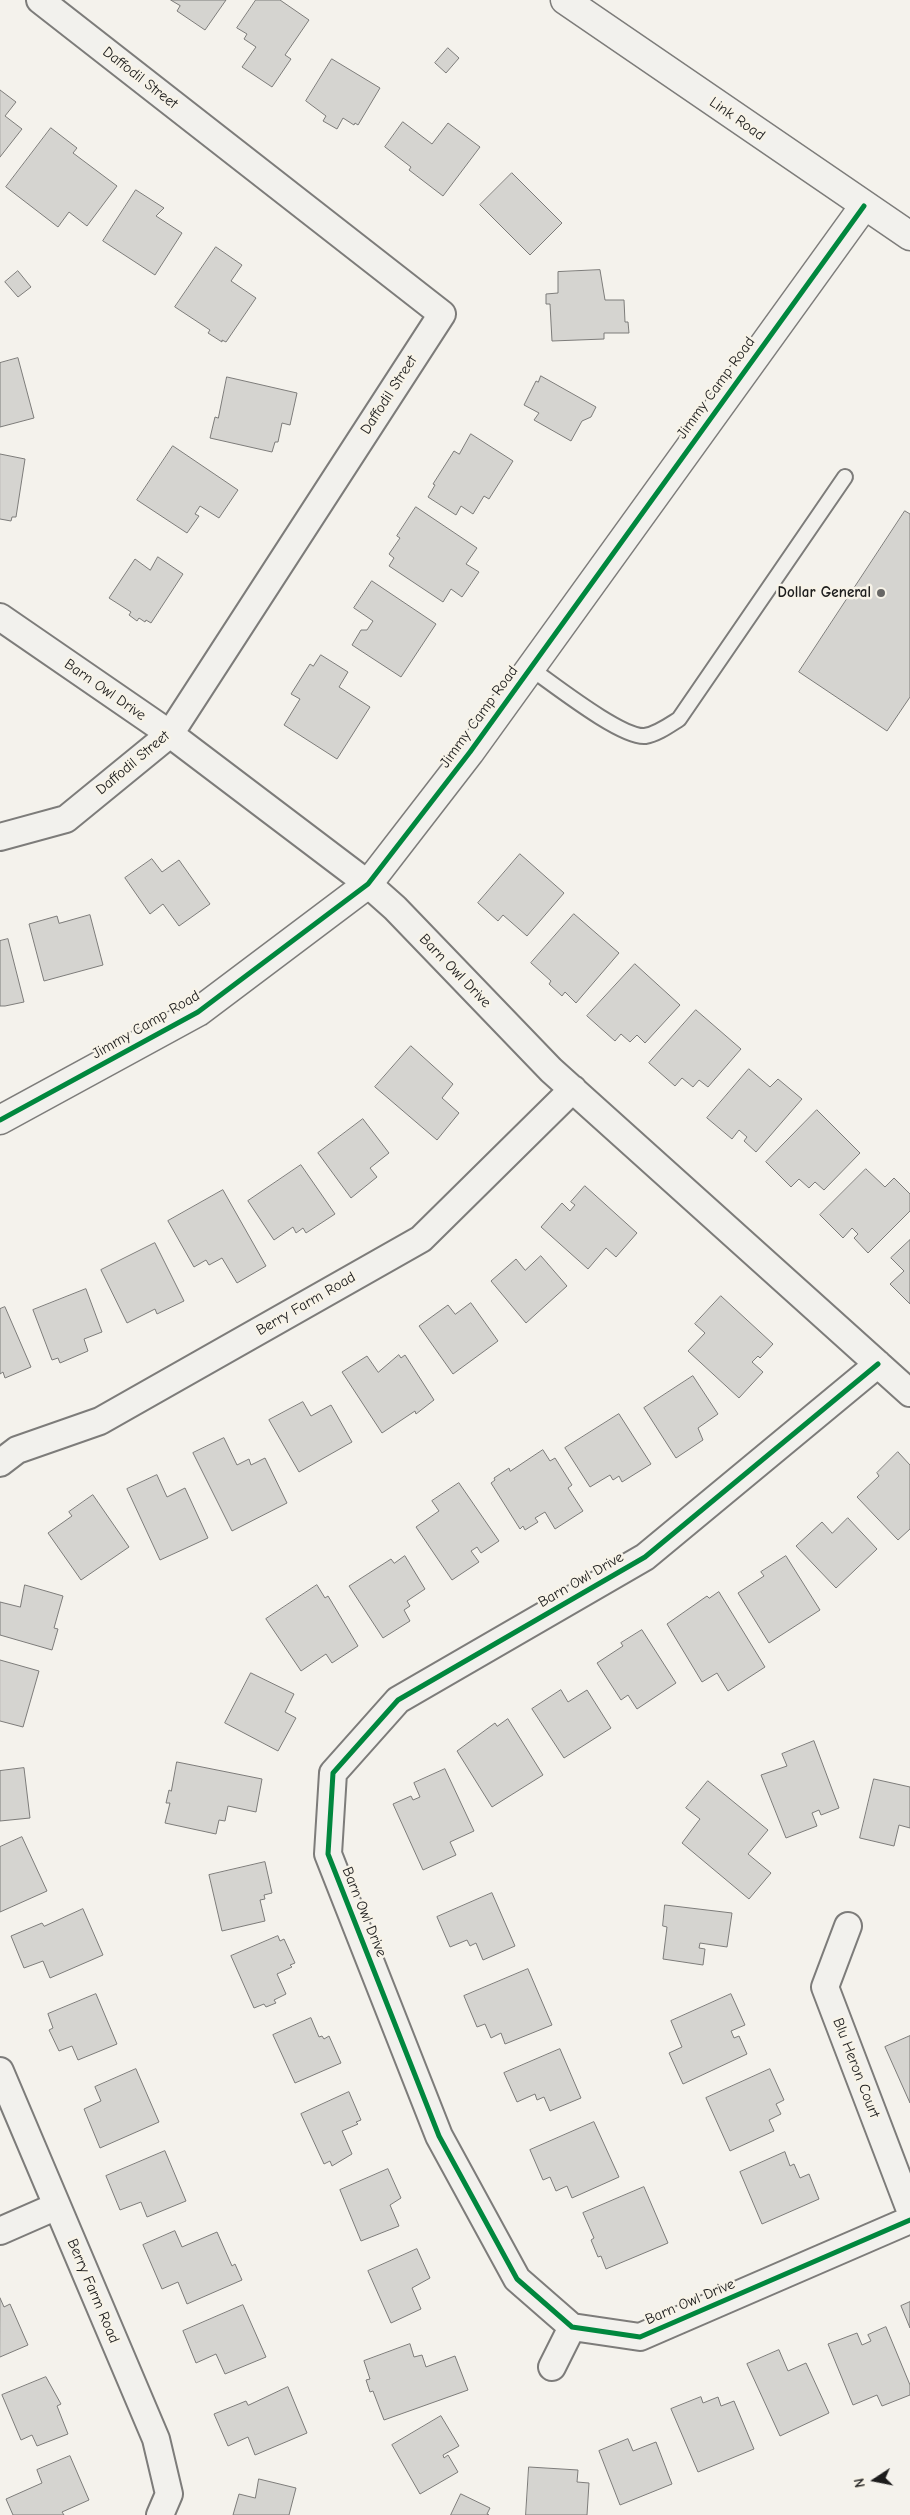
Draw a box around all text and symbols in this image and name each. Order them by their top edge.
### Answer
street label: Daffodil Street [99,43,181,113]
street label: Link Road [706,93,768,145]
street label: Jimmy Camp Road [673,334,759,442]
street label: Daffodil Street [357,352,421,438]
place label: Dollar General [778,584,871,602]
marker: Dollar General [875,587,887,599]
street label: Barn Owl Drive [61,655,149,725]
street label: Jimmy Camp Road [436,663,522,771]
street label: Daffodil Street [93,727,173,799]
street label: Barn Owl Drive [415,930,495,1012]
street label: Jimmy Camp Road [89,987,203,1063]
street label: Berry Farm Road [253,1268,359,1340]
street label: Barn Owl Drive [535,1548,627,1612]
street label: Barn Owl Drive [338,1864,390,1960]
street label: Blu Heron Court [829,2015,883,2121]
street label: Berry Farm Road [63,2236,123,2346]
street label: Barn Owl Drive [643,2275,737,2329]
north arrow [850,2455,900,2505]
text: N [851,2477,869,2489]

